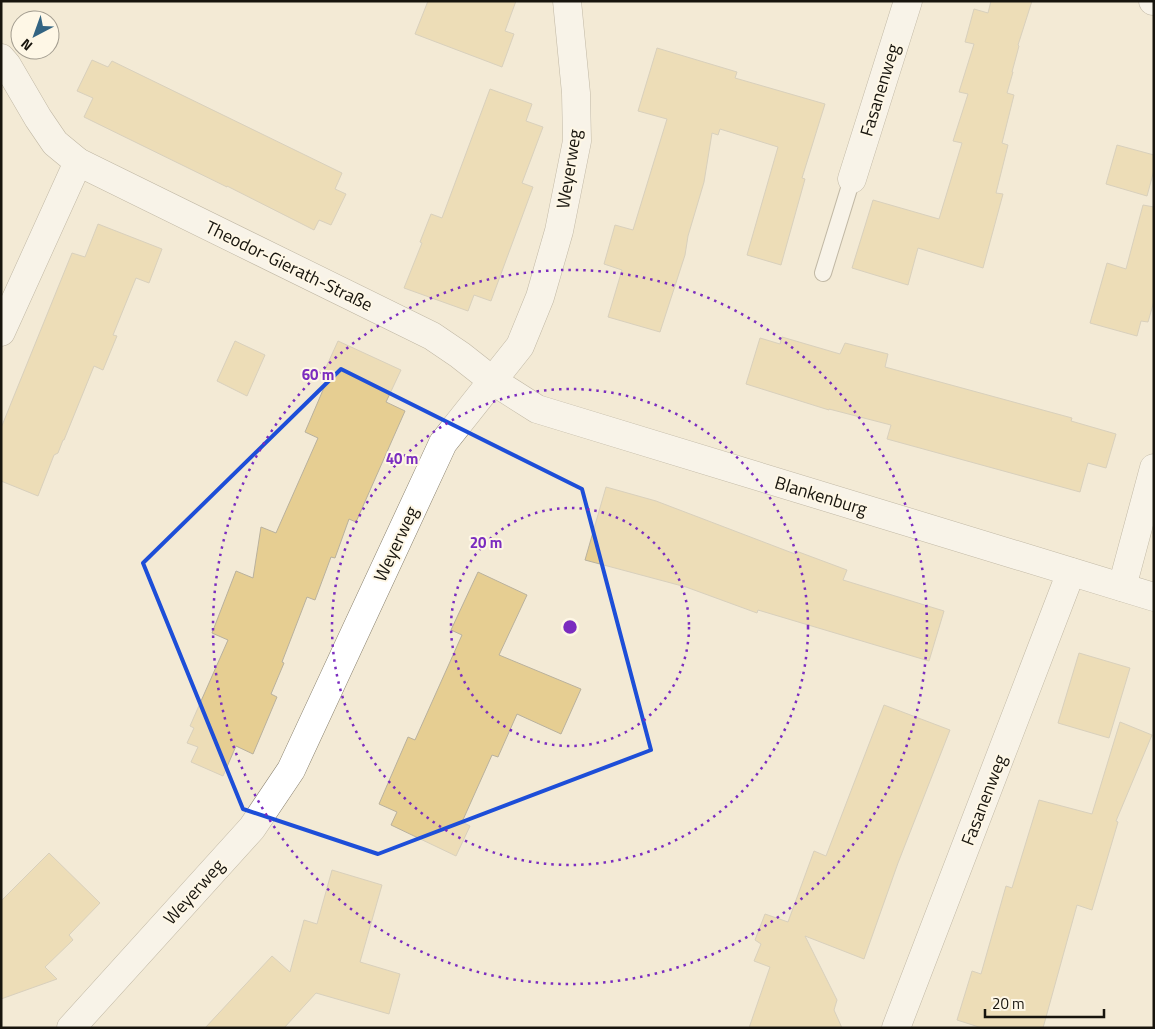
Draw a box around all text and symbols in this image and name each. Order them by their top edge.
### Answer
north arrow [10,10,60,60]
text: N [16,34,37,56]
street label: Fasanenweg [853,40,906,140]
street label: Weyerweg [549,127,588,211]
street label: Theodor-Gierath-Straße [201,213,378,318]
text: 60 m [302,363,334,386]
text: 40 m [386,447,418,470]
street label: Blankenburg [772,469,871,522]
street label: Weyerweg [366,502,425,586]
text: 20 m [470,531,502,554]
centre of rings [561,618,579,636]
street label: Fasanenweg [954,750,1013,849]
street label: Weyerweg [157,853,231,931]
scale bar [985,986,1104,1018]
text: 20 m [992,992,1025,1015]

